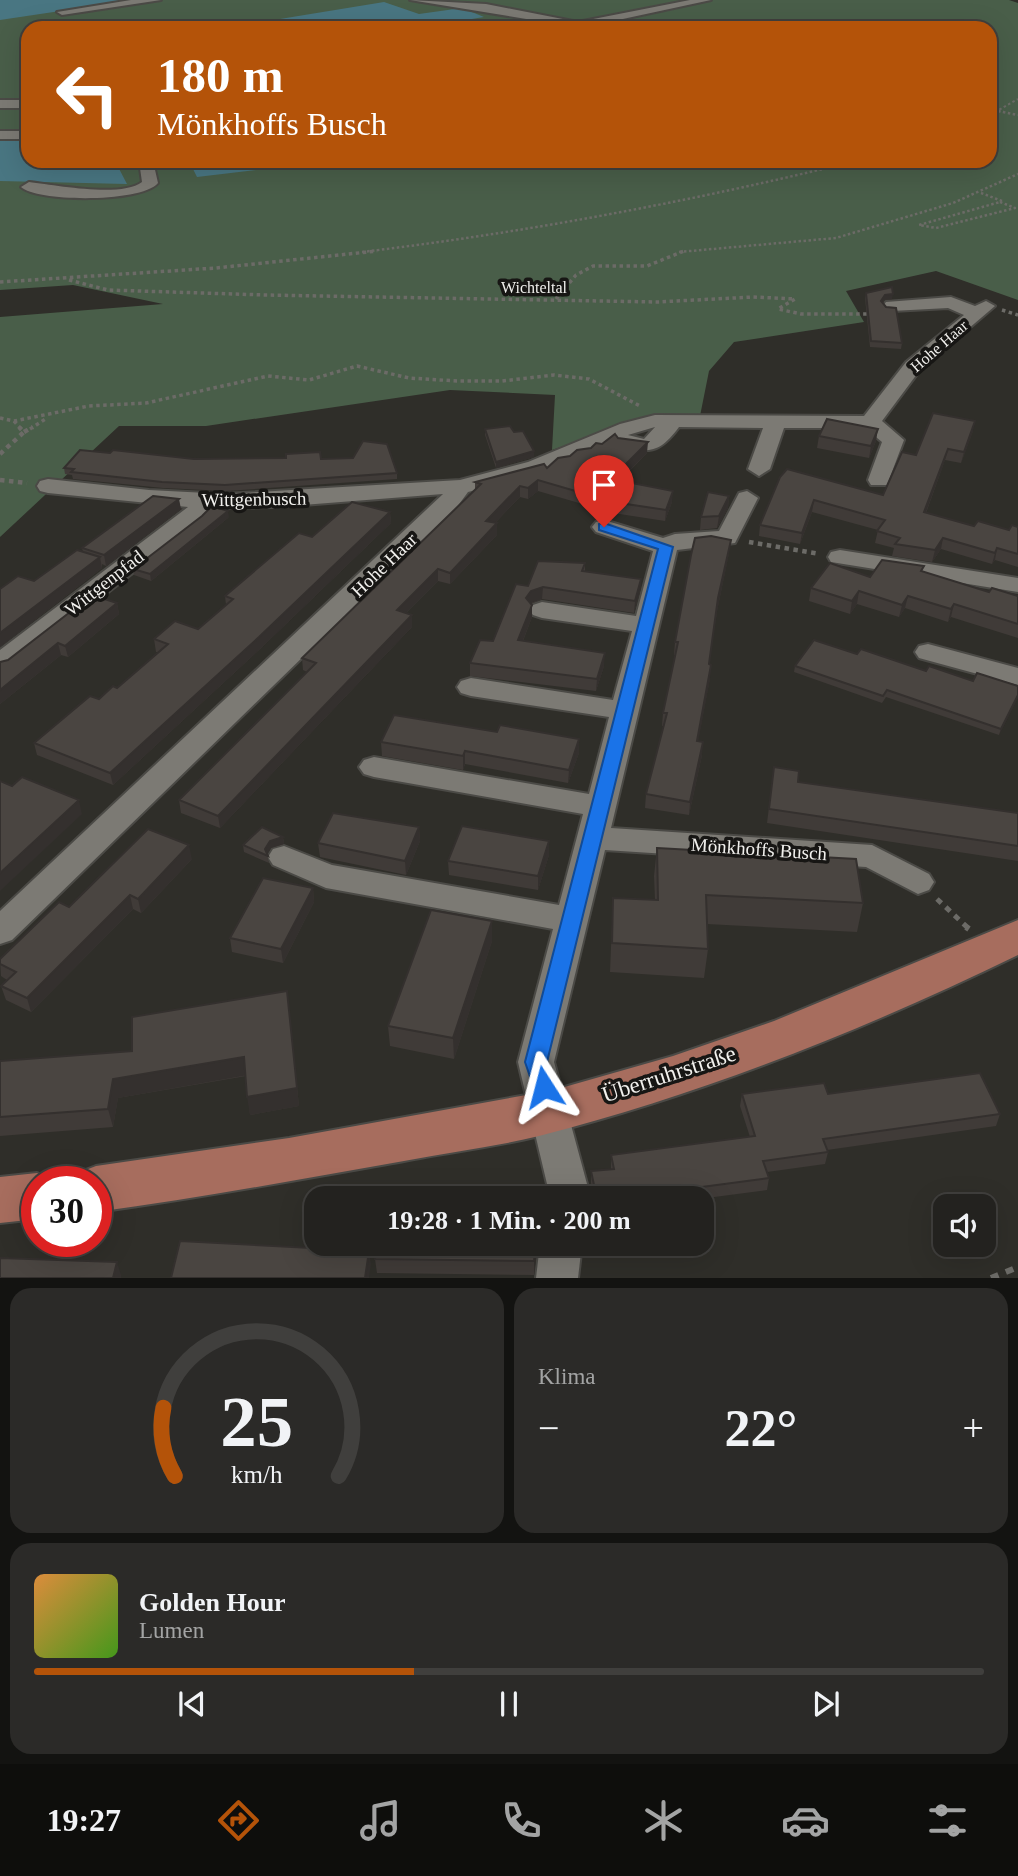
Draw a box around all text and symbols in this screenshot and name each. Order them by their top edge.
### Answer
text: 180 m [157,48,284,103]
icon: left [42,49,133,140]
text: Mönkhoffs Busch [157,106,387,142]
street label: Wichteltal [501,279,568,296]
street label: Hohe Haar [907,316,971,375]
pin [574,455,634,527]
icon: arrive [585,466,623,504]
street label: Wittgenbusch [201,488,307,510]
street label: Hohe Haar [347,528,422,601]
street label: Wittgenpfad [60,545,148,620]
street label: Mönkhoffs Busch [690,834,828,864]
street label: Überruhrstraße [599,1041,739,1107]
position arrow [507,1050,581,1124]
speed limit sign: 30 [21,1166,112,1257]
map controls [933,1194,996,1257]
button: sound [933,1194,996,1257]
text: 19:28 · 1 Min. · 200 m [387,1206,631,1235]
text: Klima [538,1364,596,1389]
text: 25 [221,1382,293,1463]
text: 22° [725,1400,797,1457]
text: − [538,1407,559,1449]
text: + [963,1407,984,1449]
text: km/h [231,1461,283,1488]
text: Golden Hour [139,1588,286,1617]
text: Lumen [139,1618,204,1643]
icon: previous [173,1685,211,1723]
icon: pause [490,1685,528,1723]
icon: next [807,1685,845,1723]
icon: directions [214,1796,263,1845]
icon: music [356,1796,405,1845]
icon: phone [497,1796,546,1845]
icon: climate [639,1796,688,1845]
icon: car [781,1796,830,1845]
icon: filters [923,1796,972,1845]
text: 19:27 [46,1802,121,1838]

